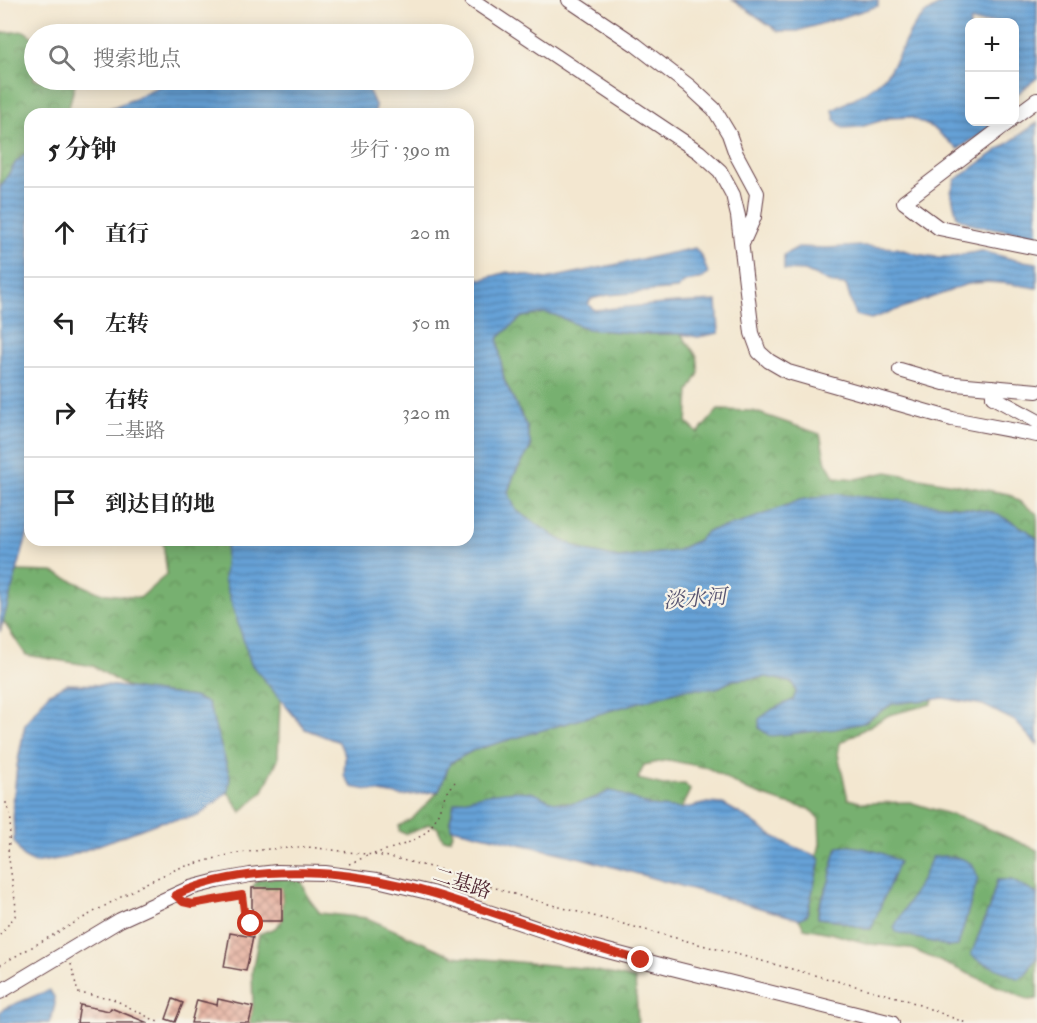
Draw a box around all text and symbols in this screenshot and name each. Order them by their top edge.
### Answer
map controls [965,18,1019,126]
button: + [965,18,1019,72]
search box [24,24,474,90]
icon: search [45,41,78,74]
text: 搜索地点 [93,45,181,73]
button: − [965,72,1019,126]
text: 5 分钟 [48,134,117,166]
text: 步行 · 390 m [350,137,450,162]
icon: ahead [48,216,81,249]
text: 直行 [105,220,149,248]
text: 20 m [410,220,450,245]
icon: left [48,306,81,339]
text: 左转 [105,310,149,338]
text: 50 m [411,310,450,335]
text: 右转 [105,386,149,414]
icon: right [48,396,81,429]
text: 320 m [402,400,450,425]
text: 二基路 [105,418,165,443]
icon: arrive [48,486,81,519]
text: 到达目的地 [105,490,215,518]
water label: 淡水河 [663,583,731,615]
street label: 二基路 [430,862,494,904]
route start [237,910,263,936]
route end [627,946,653,972]

